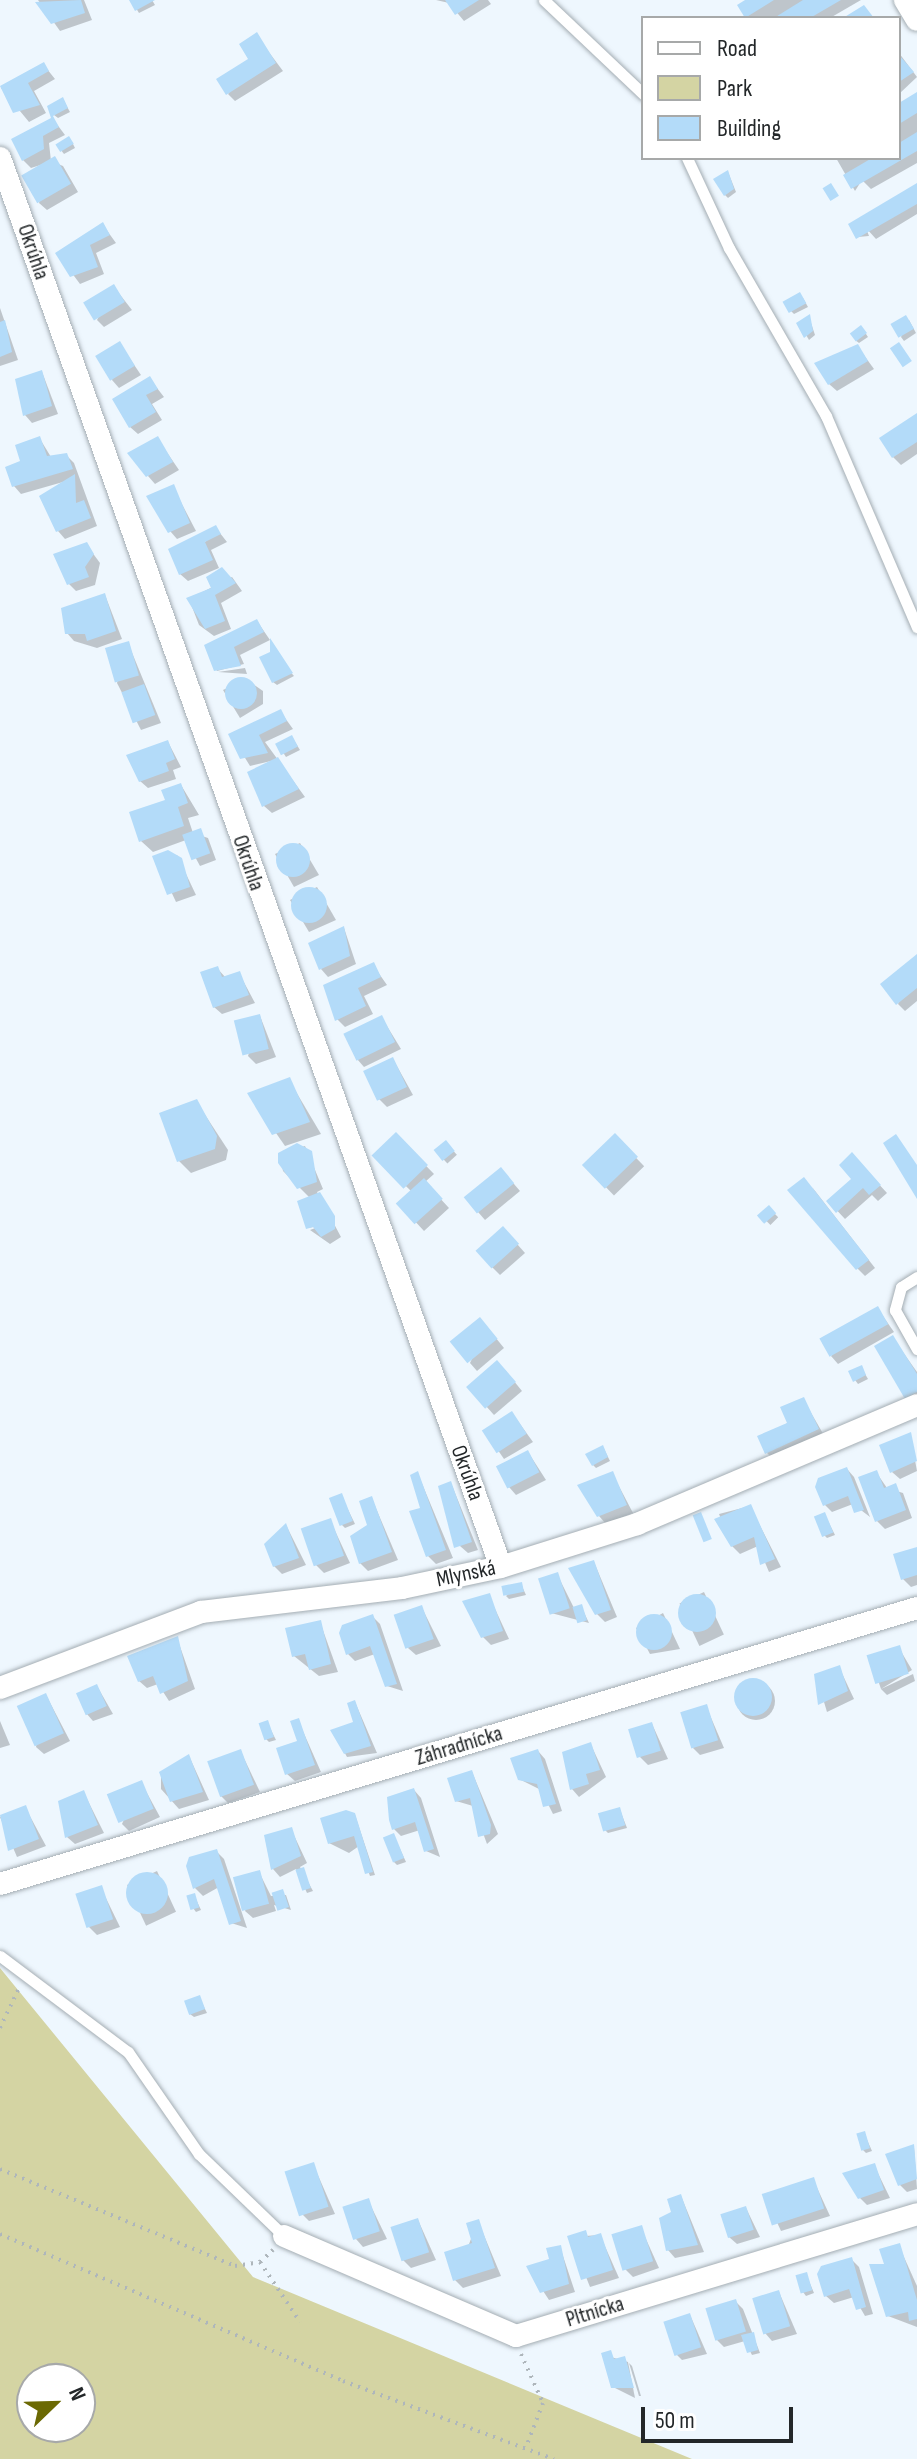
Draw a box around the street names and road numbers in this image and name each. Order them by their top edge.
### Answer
street label: Okrúhla [11,221,55,283]
street label: Okrúhla [226,832,270,894]
street label: Okrúhla [445,1442,489,1504]
street label: Mlynská [434,1555,498,1593]
street label: Záhradnícka [412,1720,506,1772]
street label: Pltnícka [563,2291,627,2333]

